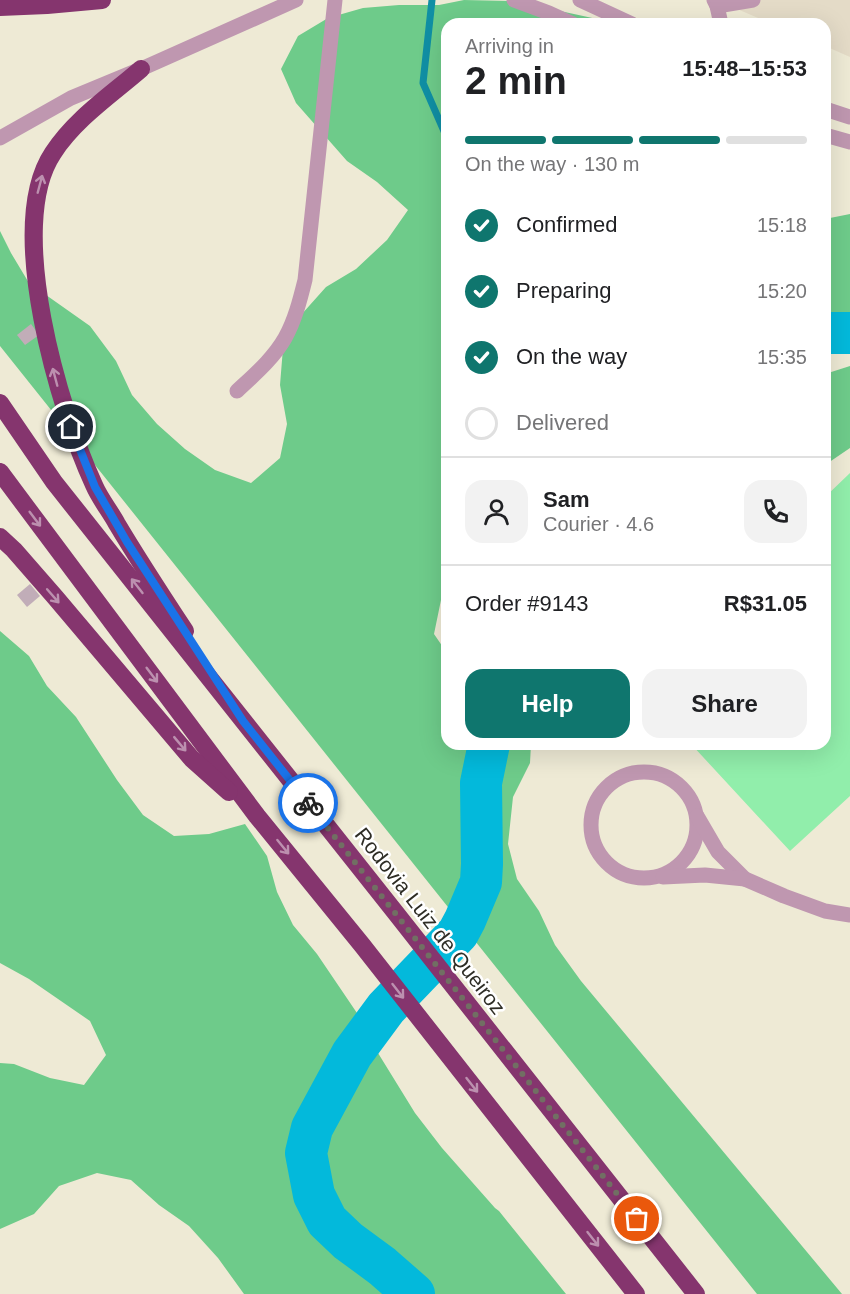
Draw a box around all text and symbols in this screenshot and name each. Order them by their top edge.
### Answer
text: Arriving in [465,35,554,57]
text: 15:48–15:53 [682,56,807,81]
text: 2 min [465,59,567,102]
text: On the way · 130 m [465,153,640,175]
one-way arrow [34,175,46,194]
icon: check [465,209,498,242]
text: Confirmed [516,212,617,237]
text: 15:18 [757,214,807,236]
icon: check [465,275,498,308]
text: Preparing [516,278,611,303]
text: 15:20 [757,280,807,302]
icon: check [465,341,498,374]
text: On the way [516,344,627,369]
text: 15:35 [757,346,807,368]
one-way arrow [49,367,61,386]
pin [45,401,96,452]
icon: home [54,410,87,443]
text: Delivered [516,410,609,435]
button: person [465,480,528,543]
button: phone [744,480,807,543]
text: Sam [543,487,589,512]
one-way arrow [29,511,41,527]
text: Courier · 4.6 [543,513,654,535]
one-way arrow [130,579,143,595]
one-way arrow [46,588,60,603]
text: Order #9143 [465,591,589,616]
text: R$31.05 [724,591,807,616]
one-way arrow [146,667,158,683]
button: Help [465,669,630,738]
button: Share [642,669,807,738]
one-way arrow [173,736,186,752]
courier [278,773,338,833]
icon: bike [292,787,325,820]
street label: Rodovia Luiz de Queiroz [351,823,510,1018]
one-way arrow [276,839,289,855]
one-way arrow [392,983,405,999]
one-way arrow [466,1077,479,1093]
pin [611,1193,662,1244]
icon: bag [620,1202,653,1235]
one-way arrow [586,1230,599,1246]

